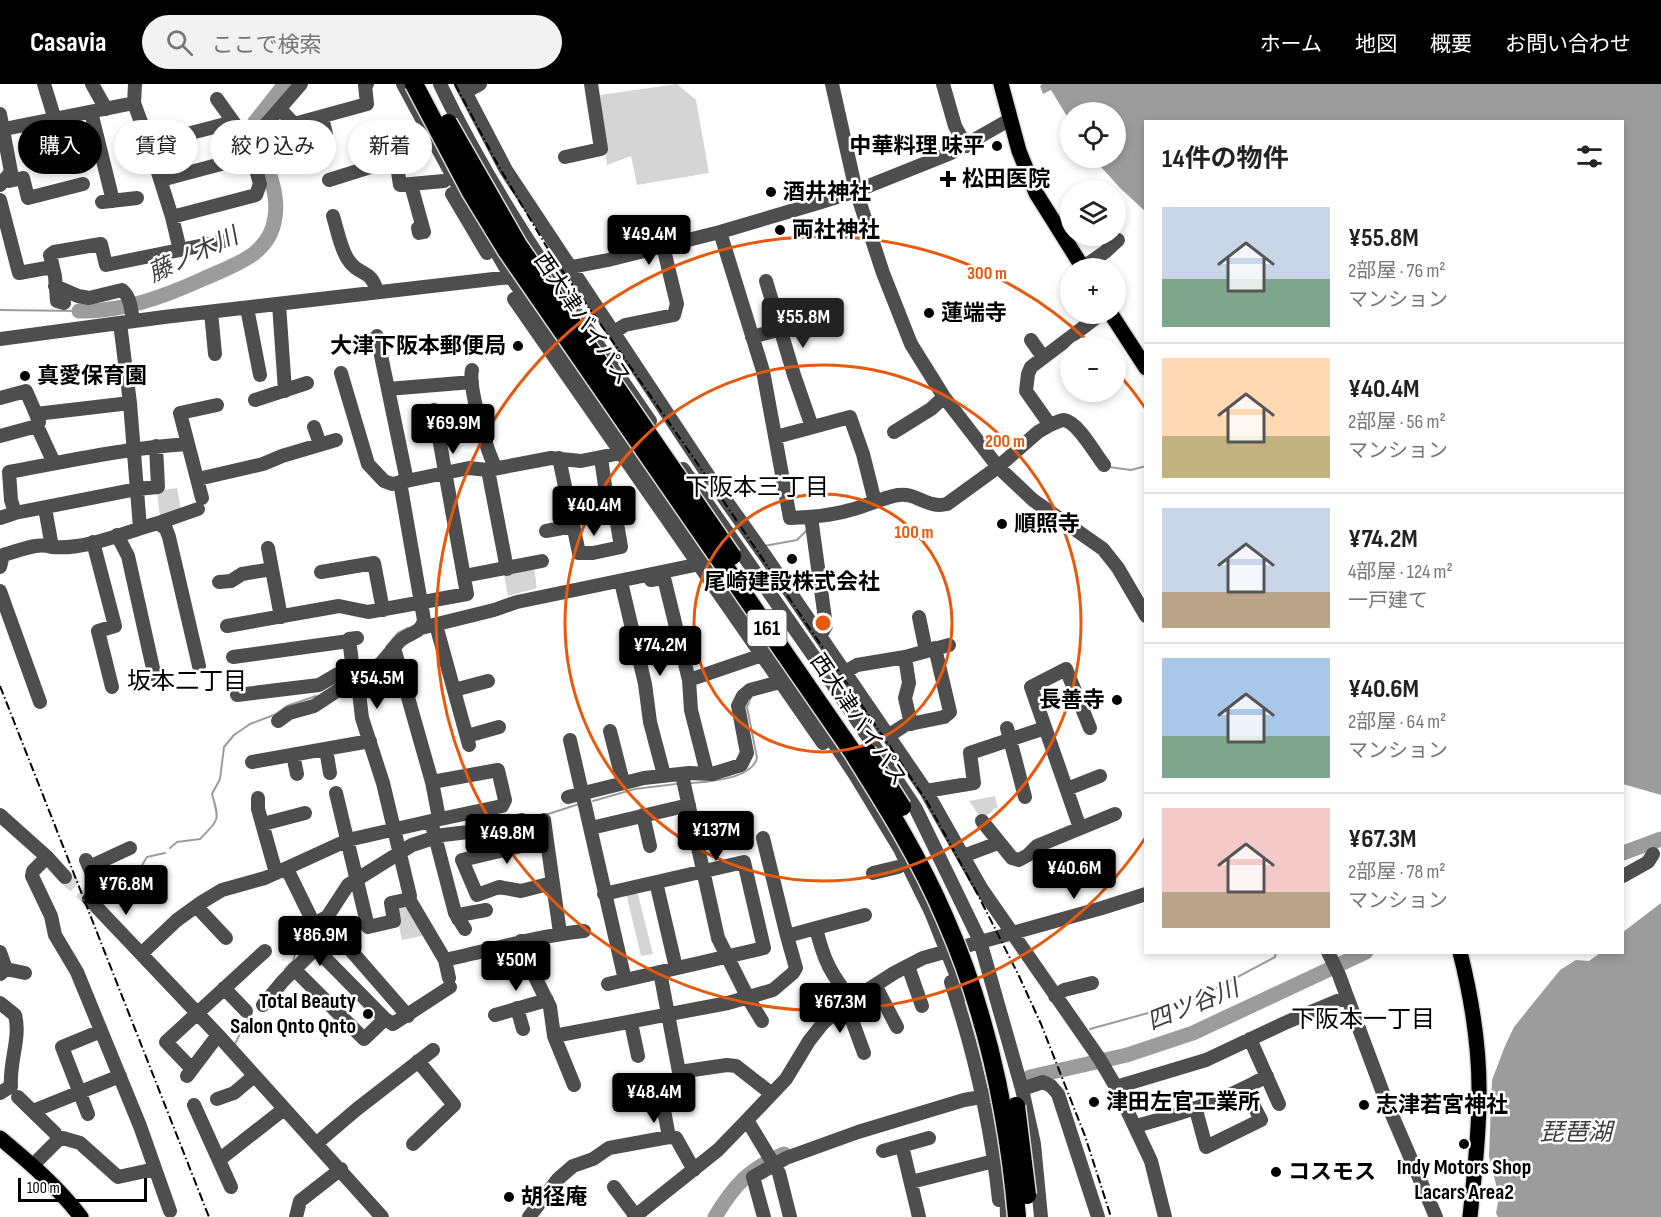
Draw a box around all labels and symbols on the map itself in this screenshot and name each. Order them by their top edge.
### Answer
place label: 中華料理 味平 [850,133,985,160]
marker: 中華料理 味平 [990,139,1004,153]
place label: 松田医院 [962,166,1050,193]
marker: 松田医院 [939,170,957,188]
place label: 酒井神社 [783,179,871,206]
marker: 酒井神社 [764,185,778,199]
pin: ¥49.4M [600,215,698,266]
place label: 両社神社 [792,217,880,244]
water label: 藤ノ木川 [143,220,245,288]
marker: 両社神社 [773,223,787,237]
street label: 西大津バイパス [528,248,636,390]
text: 300 m [967,263,1007,284]
pin: ¥55.8M [754,298,852,349]
place label: 蓮端寺 [941,300,1007,327]
marker: 蓮端寺 [922,306,936,320]
place label: 大津下阪本郵便局 [330,333,506,360]
marker: 大津下阪本郵便局 [511,339,525,353]
place label: 真愛保育園 [37,363,147,390]
marker: 真愛保育園 [18,369,32,383]
pin: ¥69.9M [404,404,502,455]
text: 200 m [985,431,1025,452]
district label: 下阪本三丁目 [685,473,829,502]
pin: ¥40.4M [545,486,643,537]
place label: 順照寺 [1014,511,1080,538]
marker: 順照寺 [995,517,1009,531]
text: 100 m [895,522,934,543]
marker: 尾崎建設株式会社 [785,552,799,566]
place label: 尾崎建設株式会社 [704,569,880,596]
road number: 161 [748,610,786,646]
centre of rings [813,613,833,633]
pin: ¥74.2M [611,626,709,677]
street label: 西大津バイパス [804,649,912,791]
pin: ¥54.5M [328,659,426,710]
district label: 坂本二丁目 [127,667,247,696]
place label: 長善寺 [1039,687,1105,714]
marker: 長善寺 [1110,693,1124,707]
pin: ¥137M [674,811,758,862]
pin: ¥49.8M [458,814,556,865]
pin: ¥40.6M [1025,849,1123,900]
pin: ¥76.8M [77,865,175,916]
pin: ¥86.9M [271,916,369,967]
pin: ¥50M [480,941,552,992]
water label: 四ツ谷川 [1143,972,1246,1036]
pin: ¥67.3M [791,983,889,1034]
place label: Total Beauty Salon Qnto Qnto [230,988,356,1040]
district label: 下阪本一丁目 [1291,1005,1435,1034]
marker: Total Beauty Salon Qnto Qnto [361,1007,375,1021]
pin: ¥48.4M [605,1073,703,1124]
place label: 津田左官工業所 [1106,1089,1260,1116]
place label: 志津若宮神社 [1376,1092,1508,1119]
marker: 津田左官工業所 [1087,1095,1101,1109]
marker: 志津若宮神社 [1357,1098,1371,1112]
water label: 琵琶湖 [1540,1118,1616,1147]
marker: Indy Motors Shop Lacars Area2 [1457,1137,1471,1151]
place label: Indy Motors Shop Lacars Area2 [1397,1154,1531,1206]
place label: コスモス [1288,1159,1376,1186]
marker: コスモス [1269,1165,1283,1179]
scale bar [18,1175,147,1202]
place label: 胡径庵 [521,1184,587,1211]
marker: 胡径庵 [502,1190,516,1204]

